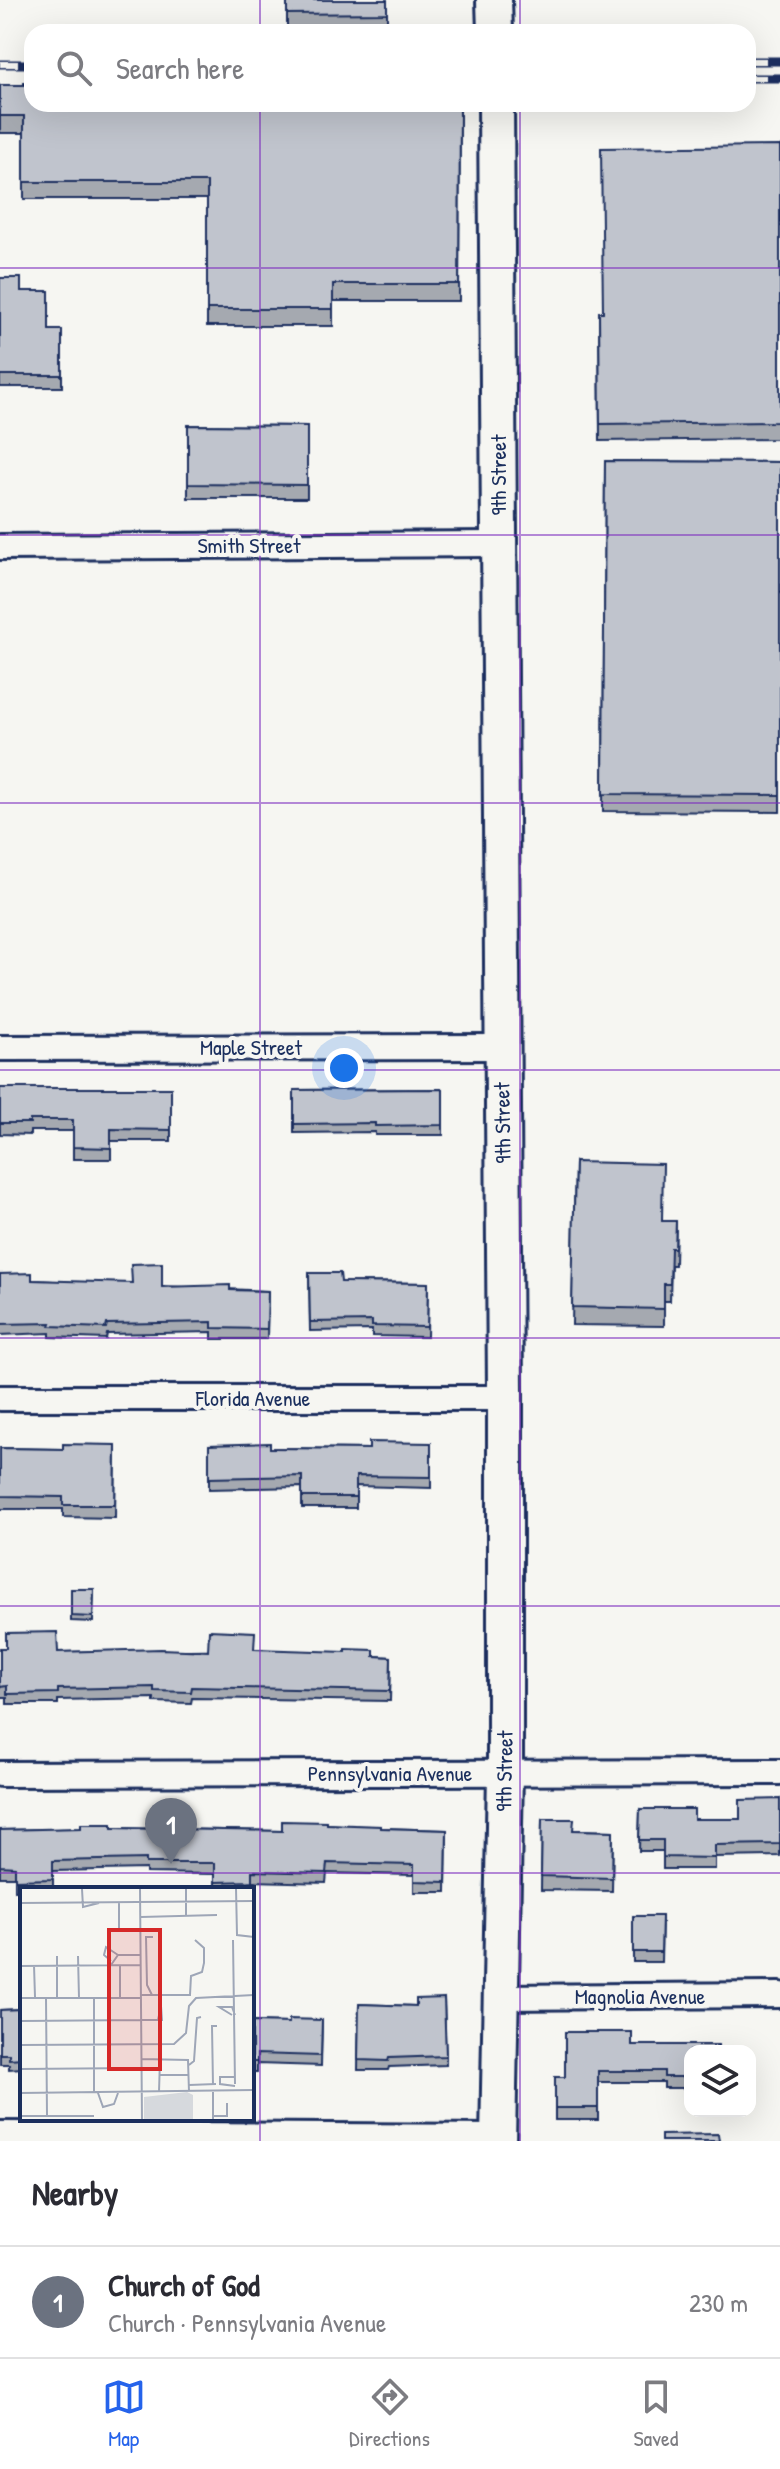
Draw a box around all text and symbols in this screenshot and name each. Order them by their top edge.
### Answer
search box [24,24,756,112]
icon: search [52,46,96,90]
text: Search here [116,48,244,88]
street label: 9th Street [483,434,513,516]
street label: Smith Street [197,530,301,560]
street label: Maple Street [200,1032,302,1062]
your location [324,1048,364,1088]
street label: 9th Street [486,1082,518,1164]
street label: Florida Avenue [195,1383,310,1413]
street label: 9th Street [488,1730,520,1812]
street label: Pennsylvania Avenue [308,1758,473,1788]
pin: 1 [145,1798,197,1864]
inset map [20,1887,254,2121]
street label: Magnolia Avenue [575,1981,706,2011]
map controls [684,2045,756,2117]
button: layers [684,2045,756,2117]
text: Nearby [32,2170,118,2216]
text: Church of God [108,2265,260,2305]
text: 1 [53,2285,63,2320]
text: 230 m [689,2285,748,2320]
text: Church · Pennsylvania Avenue [108,2305,386,2340]
tab: Map [102,2375,146,2453]
tab: Directions [349,2375,430,2453]
tab: Saved [633,2375,678,2453]

